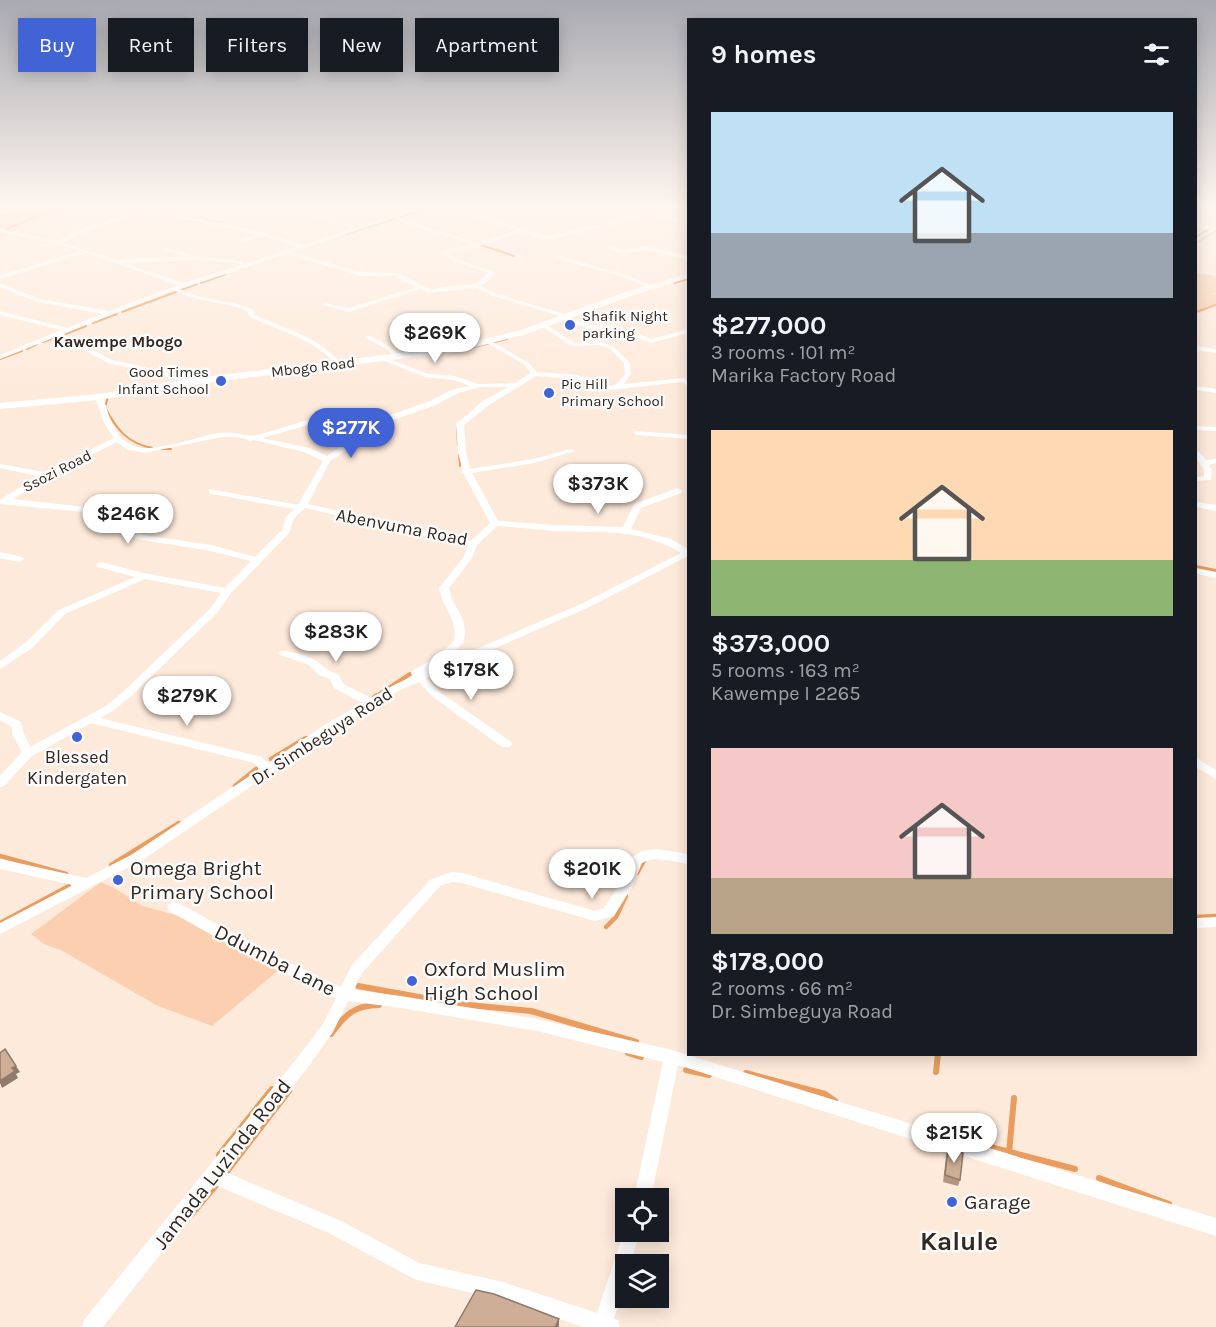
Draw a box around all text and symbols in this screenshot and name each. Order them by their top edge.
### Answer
chip: Buy [18,18,96,72]
chip: Rent [108,18,194,72]
chip: Filters [206,18,308,72]
chip: New [320,18,403,72]
chip: Apartment [415,18,559,72]
icon: filters [1140,38,1173,71]
text: 9 homes [711,39,817,70]
icon: home [888,151,996,259]
place label: Shafik Night parking [582,307,668,342]
text: $277,000 [711,310,826,341]
pin: $269K [393,313,477,364]
marker: Shafik Night parking [563,318,577,332]
text: $269K [403,321,467,344]
district label: Kawempe Mbogo [53,332,183,351]
text: 3 rooms · 101 m² [711,341,856,364]
street label: Mbogo Road [270,353,356,381]
place label: Good Times Infant School [118,363,209,398]
text: Marika Factory Road [711,364,896,387]
marker: Good Times Infant School [214,374,228,388]
place label: Pic Hill Primary School [561,375,664,410]
marker: Pic Hill Primary School [542,386,556,400]
pin: $277K [309,408,393,459]
text: $277K [322,416,380,439]
street label: Ssozi Road [20,446,94,496]
pin: $373K [556,464,640,515]
icon: home [888,469,996,577]
text: $373K [567,472,629,495]
pin: $246K [86,494,170,545]
text: $246K [97,502,160,525]
street label: Abenvuma Road [334,503,470,551]
pin: $283K [294,612,378,663]
text: $283K [304,620,368,643]
text: $373,000 [711,628,830,659]
pin: $178K [429,650,513,701]
text: $178K [443,658,499,681]
text: 5 rooms · 163 m² [711,659,860,682]
pin: $279K [145,676,229,727]
street label: Dr. Simbeguya Road [247,682,397,790]
text: Kawempe I 2265 [711,682,861,705]
text: $279K [156,684,218,707]
marker: Blessed Kindergaten [70,730,84,744]
place label: Blessed Kindergaten [27,746,127,789]
icon: home [888,787,996,895]
pin: $201K [550,849,634,900]
place label: Omega Bright Primary School [130,856,274,904]
text: $201K [563,857,621,880]
marker: Omega Bright Primary School [111,873,125,887]
street label: Ddumba Lane [211,919,339,1001]
text: $178,000 [711,946,824,977]
place label: Oxford Muslim High School [424,957,565,1005]
marker: Oxford Muslim High School [405,974,419,988]
text: 2 rooms · 66 m² [711,977,853,1000]
text: Dr. Simbeguya Road [711,1000,893,1023]
street label: Jamada Luzinda Road [148,1074,296,1254]
pin: $215K [912,1113,996,1164]
text: $215K [925,1121,983,1144]
map controls [615,1188,669,1308]
button: locate [615,1188,669,1242]
place label: Garage [964,1190,1031,1214]
marker: Garage [945,1195,959,1209]
district label: Kalule [920,1226,998,1257]
button: layers [615,1254,669,1308]

